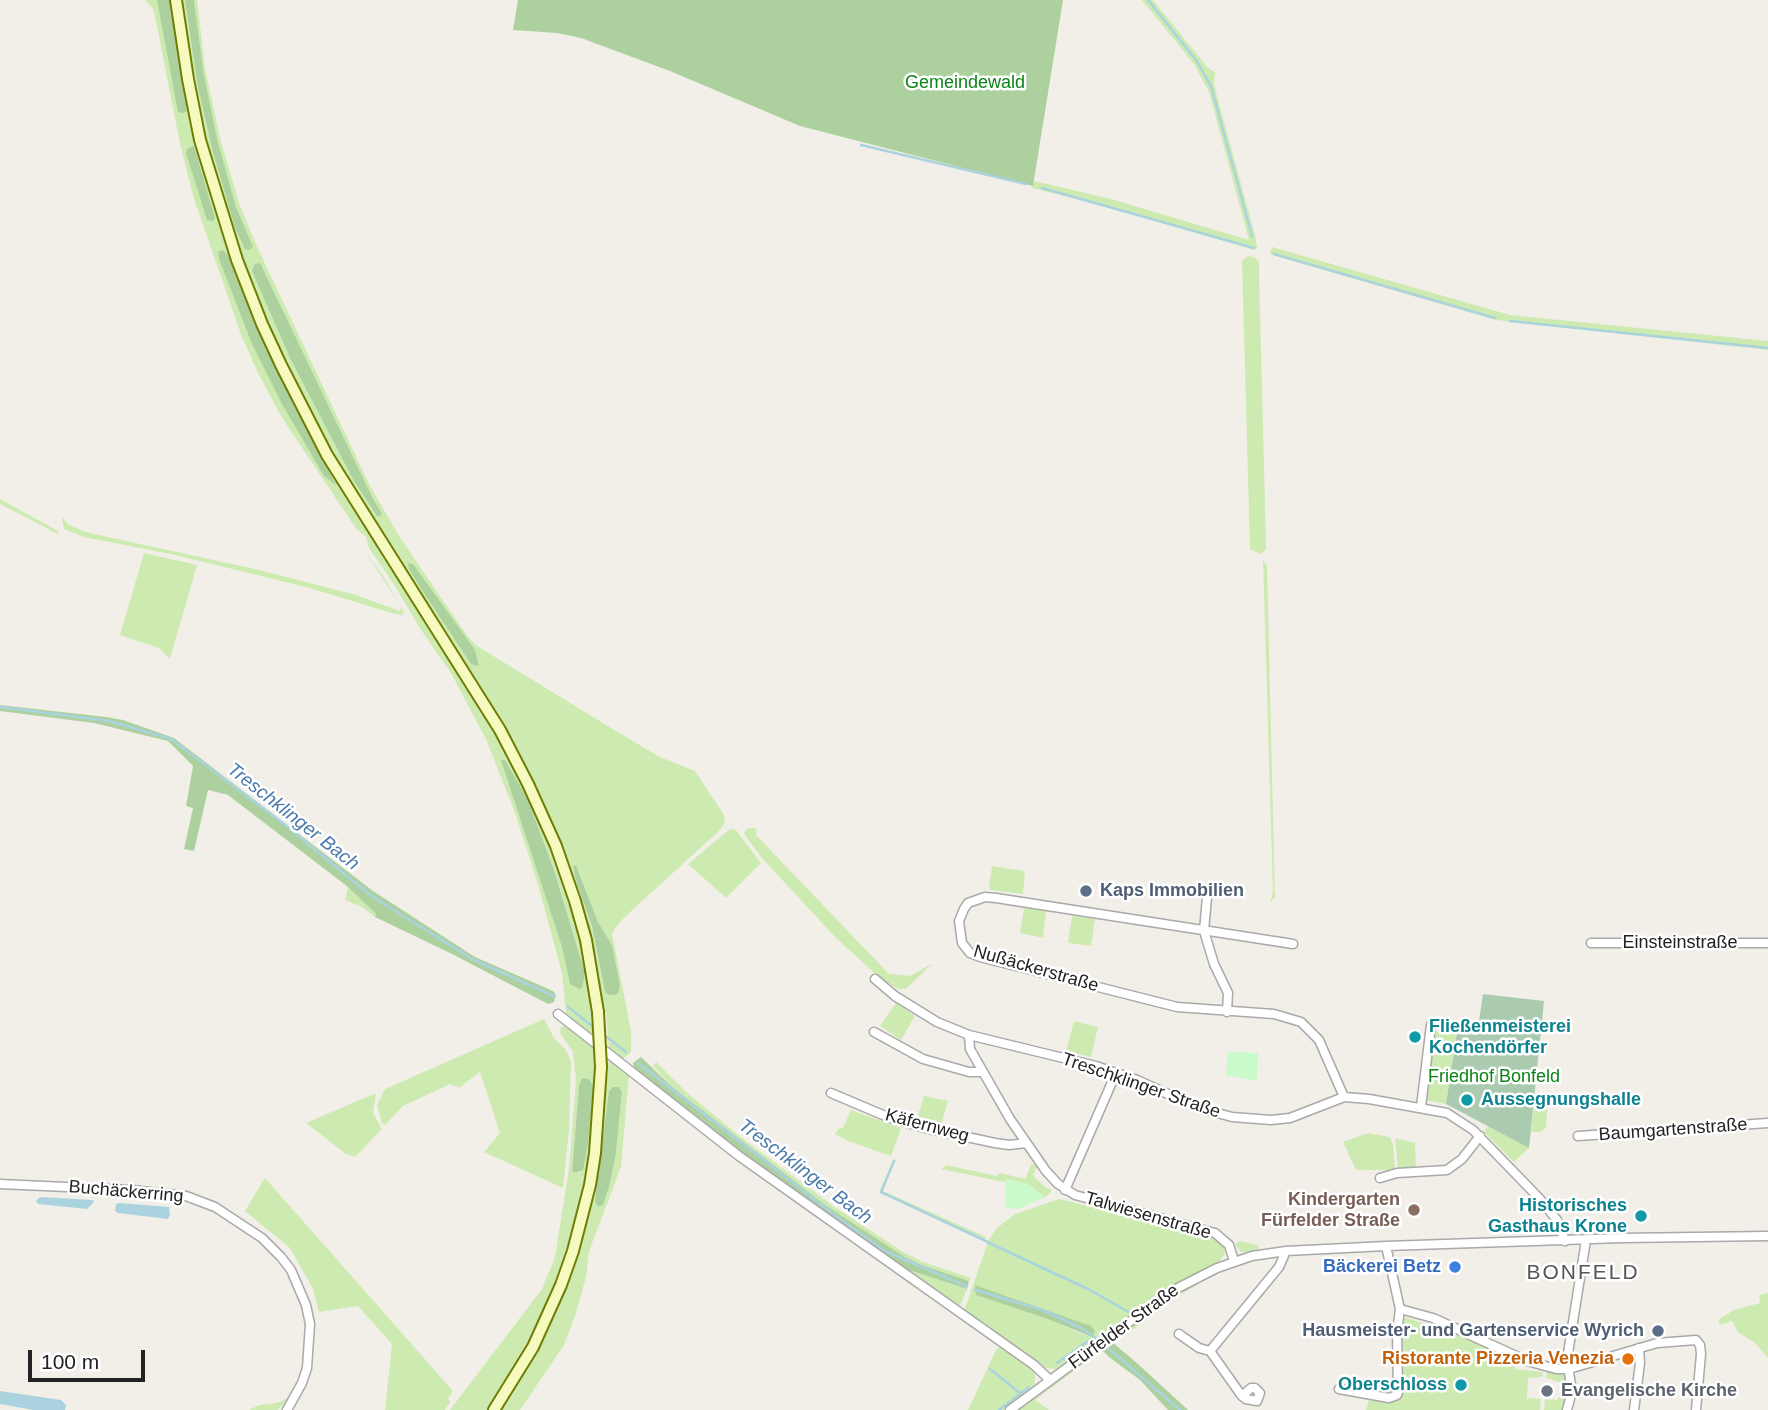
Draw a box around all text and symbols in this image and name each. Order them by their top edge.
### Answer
park label: Gemeindewald [905,72,1025,94]
water label: Treschklinger Bach [222,758,364,876]
place label: Kaps Immobilien [1100,880,1244,902]
marker: Kaps Immobilien [1078,883,1094,899]
street label: Einsteinstraße [1622,932,1738,954]
street label: Nußäckerstraße [971,941,1101,997]
place label: Fließenmeisterei Kochendörfer [1429,1016,1571,1058]
marker: Fließenmeisterei Kochendörfer [1407,1029,1423,1045]
street label: Treschklinger Straße [1059,1049,1223,1123]
park label: Friedhof Bonfeld [1428,1066,1560,1088]
place label: Aussegnungshalle [1481,1089,1641,1111]
marker: Aussegnungshalle [1459,1092,1475,1108]
street label: Käfernweg [883,1104,971,1148]
water label: Treschklinger Bach [734,1114,876,1230]
street label: Baumgartenstraße [1598,1114,1748,1146]
street label: Buchäckerring [68,1176,184,1208]
street label: Talwiesenstraße [1083,1188,1213,1244]
place label: Kindergarten Fürfelder Straße [1261,1189,1400,1232]
place label: Historisches Gasthaus Krone [1488,1195,1627,1238]
marker: Kindergarten Fürfelder Straße [1406,1202,1422,1218]
marker: Historisches Gasthaus Krone [1633,1208,1649,1224]
place label: Bäckerei Betz [1323,1256,1441,1278]
marker: Bäckerei Betz [1447,1259,1463,1275]
district label: BONFELD [1527,1260,1639,1286]
street label: Fürfelder Straße [1065,1280,1183,1374]
place label: Hausmeister- und Gartenservice Wyrich [1302,1320,1644,1342]
marker: Hausmeister- und Gartenservice Wyrich [1650,1323,1666,1339]
scale bar [32,1336,149,1380]
place label: Ristorante Pizzeria Venezia [1382,1348,1614,1370]
text: 100 m [41,1350,99,1373]
marker: Ristorante Pizzeria Venezia [1620,1351,1636,1367]
place label: Oberschloss [1338,1374,1447,1396]
marker: Oberschloss [1453,1377,1469,1393]
place label: Evangelische Kirche [1561,1380,1737,1402]
marker: Evangelische Kirche [1539,1383,1555,1399]

